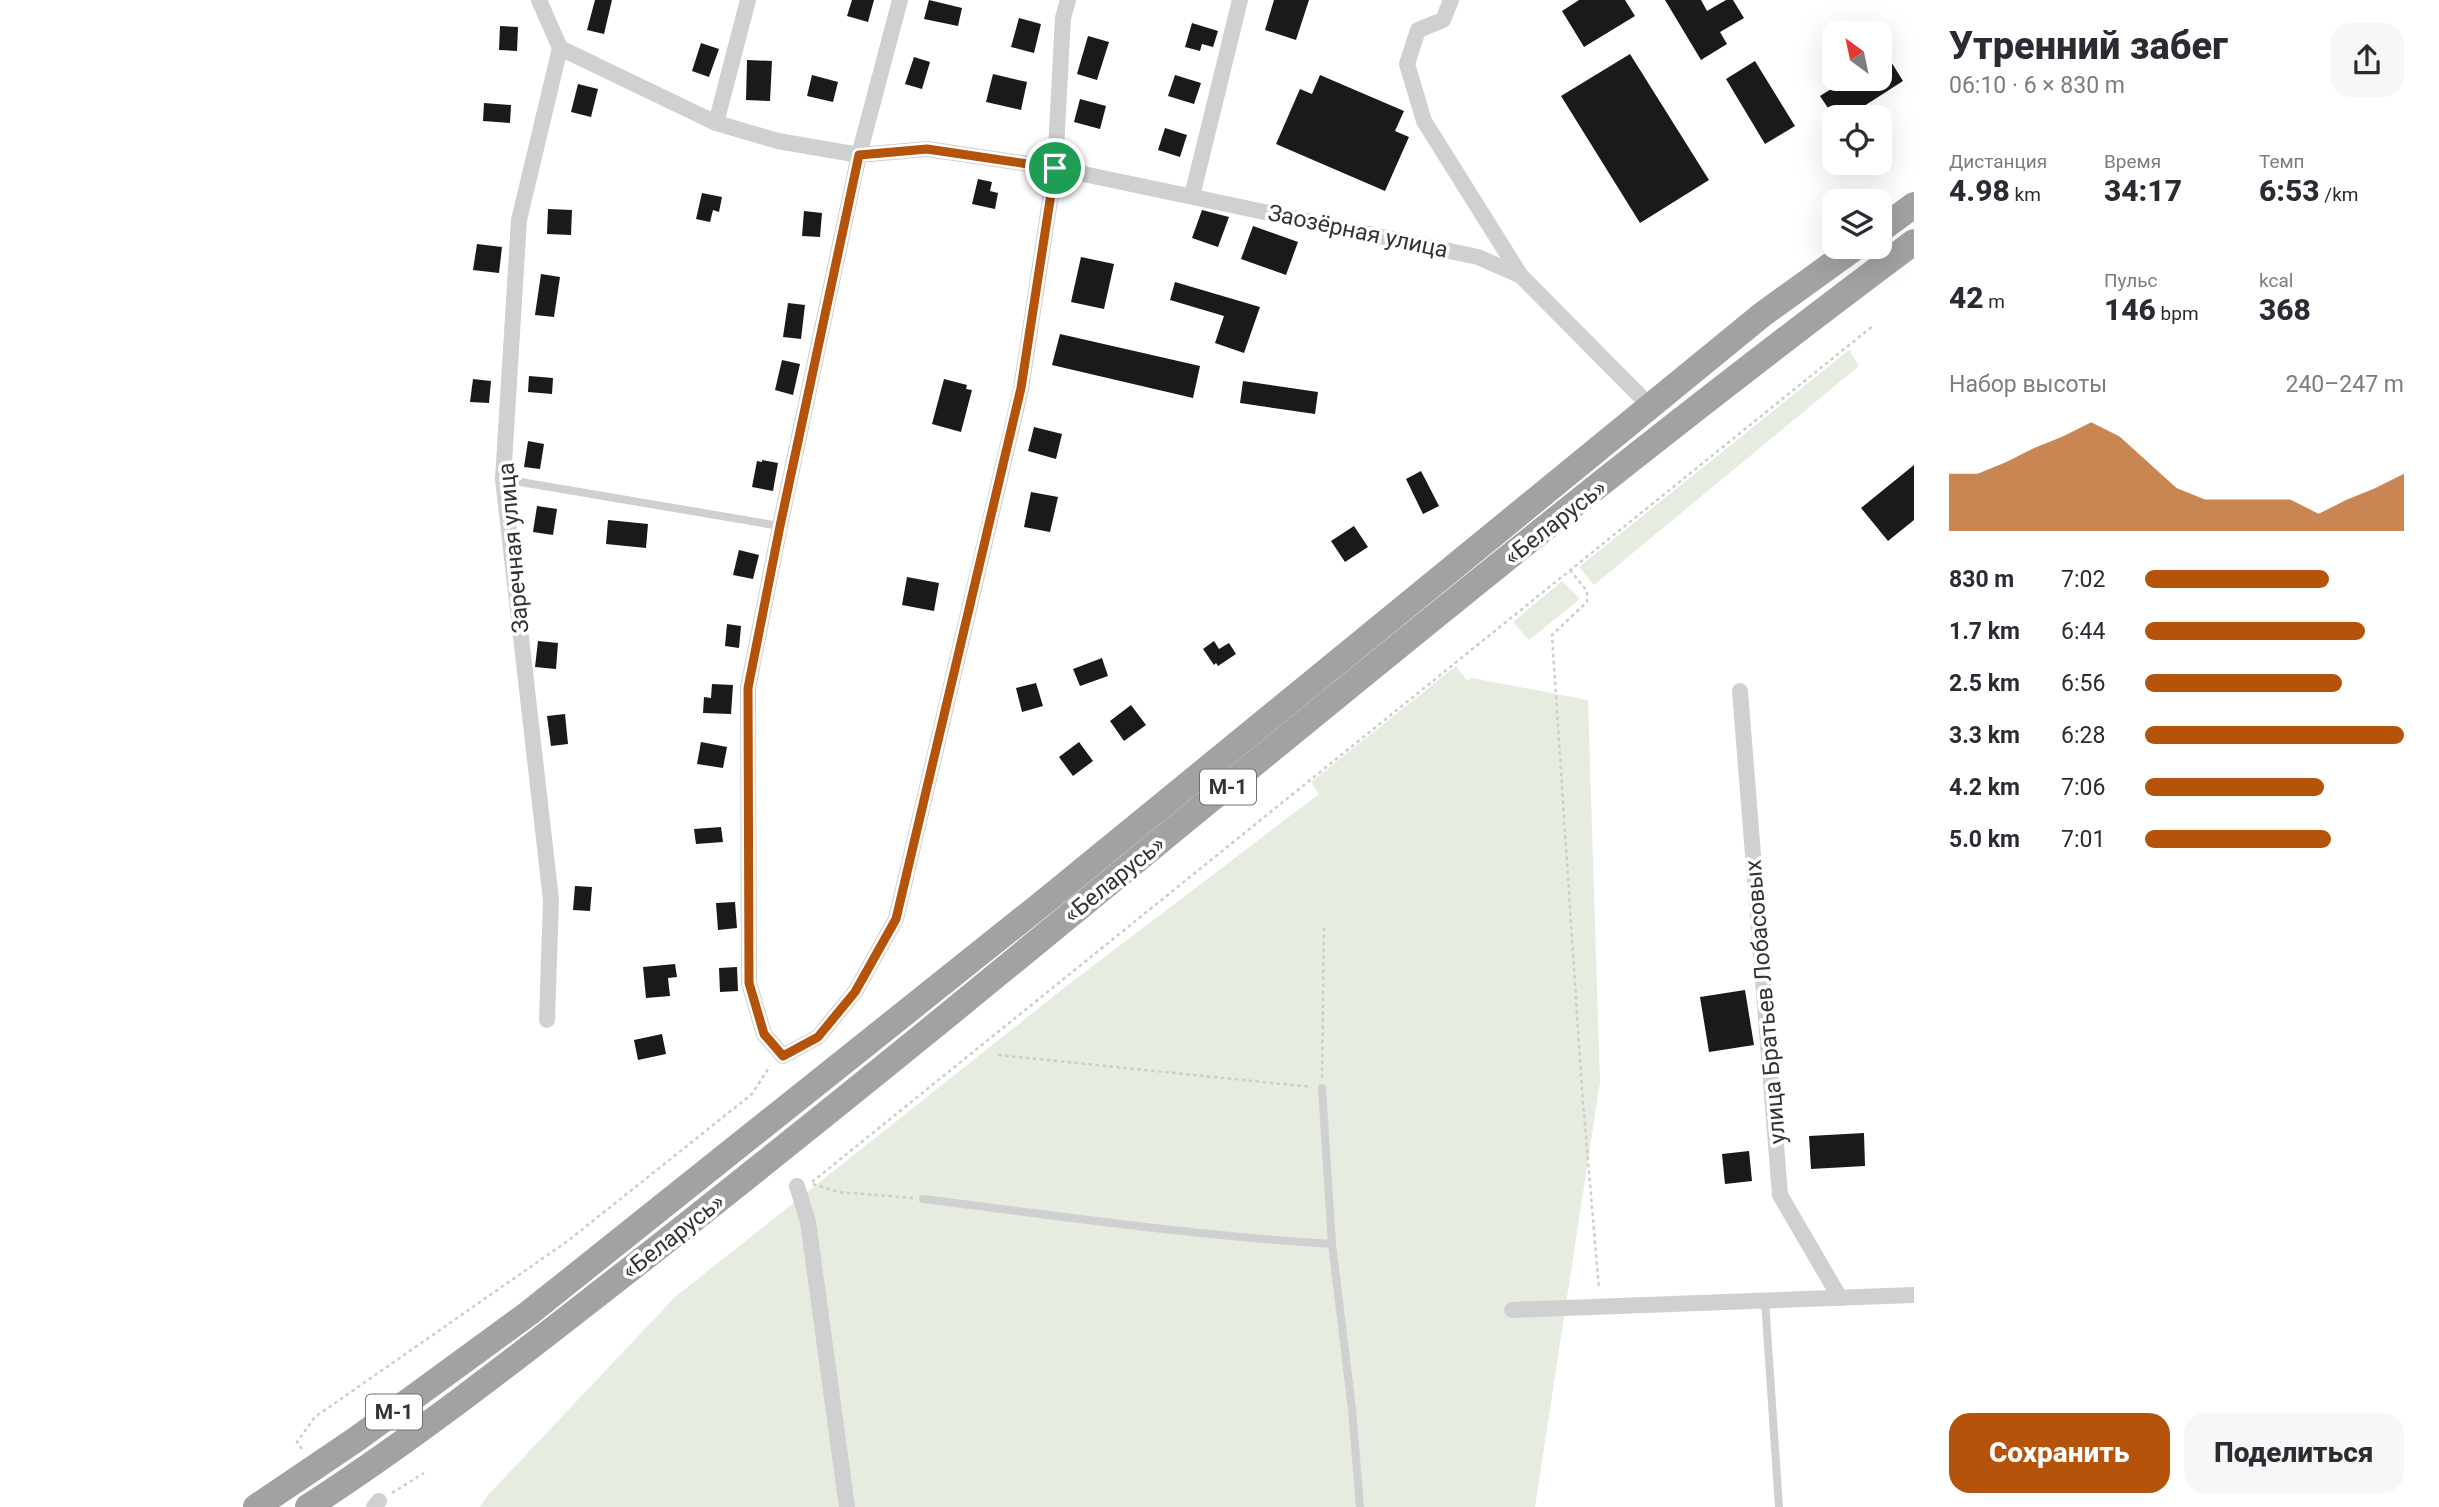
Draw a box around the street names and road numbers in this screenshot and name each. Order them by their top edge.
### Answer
street label: Заозёрная улица [1265,199,1450,264]
street label: Заречная улица [493,462,534,634]
street label: «Беларусь» [1499,474,1612,571]
road number: М-1 [1200,770,1256,804]
street label: «Беларусь» [1058,830,1170,928]
street label: улица Братьев Лобасовых [1740,859,1791,1145]
street label: «Беларусь» [617,1188,730,1285]
road number: М-1 [366,1394,422,1430]

